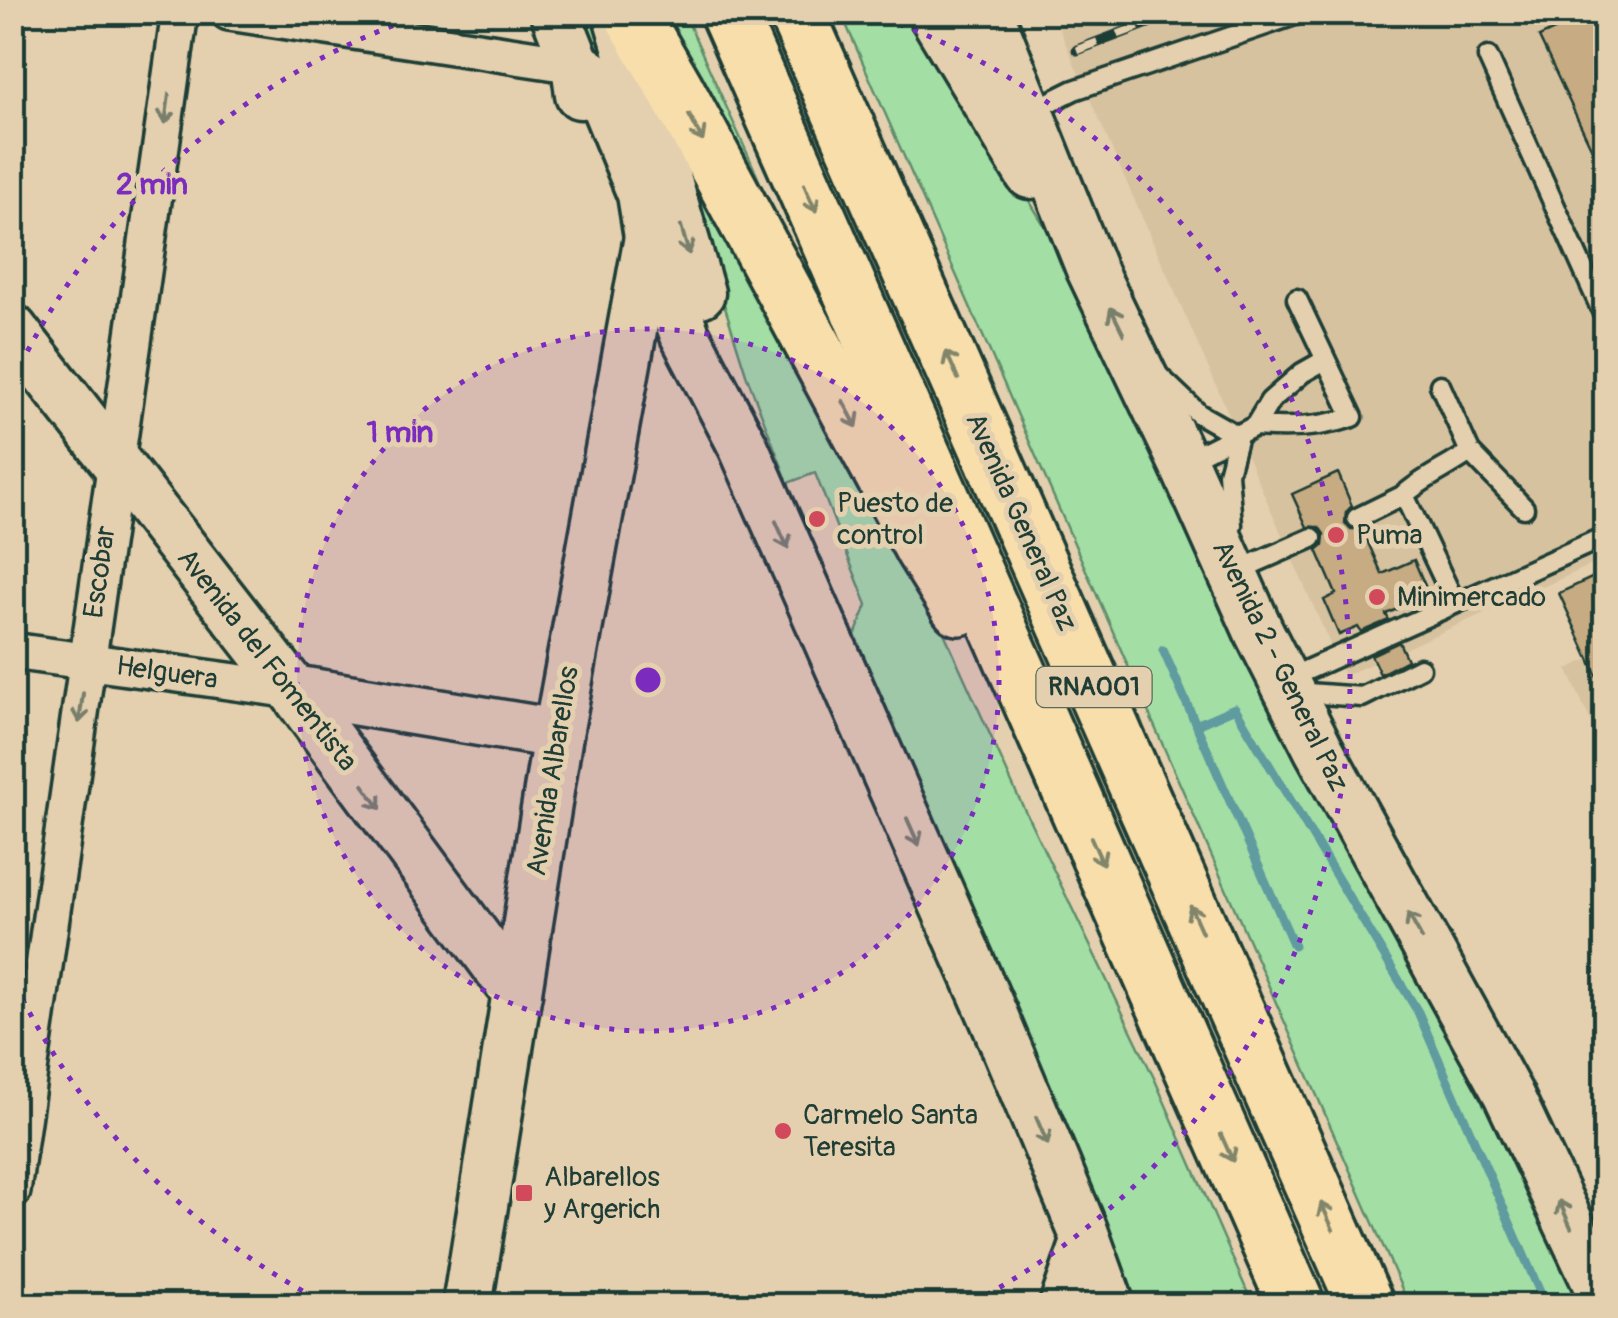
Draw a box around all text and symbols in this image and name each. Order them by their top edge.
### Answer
one-way arrow [157,92,175,125]
one-way arrow [687,112,706,142]
text: 2 min [116,166,188,203]
one-way arrow [802,182,820,213]
one-way arrow [676,224,695,255]
one-way arrow [1106,306,1125,336]
one-way arrow [942,350,960,381]
one-way arrow [841,399,860,428]
street label: Avenida General Paz [957,407,1085,637]
text: 1 min [367,414,433,451]
place label: Puesto de control [837,486,953,553]
marker: Puesto de control [806,508,828,530]
place label: Puma [1356,518,1423,553]
one-way arrow [774,519,792,550]
street label: Escobar [76,523,124,621]
marker: Puma [1325,524,1347,546]
street label: Avenida 2 - General Paz [1204,535,1356,797]
street label: Avenida del Fomentista [169,542,365,778]
place label: Minimercado [1397,580,1546,615]
marker: Minimercado [1366,586,1388,608]
street label: Helguera [114,649,220,697]
centre of rings [630,662,666,698]
street label: Avenida Albarellos [519,663,587,878]
road number: RNA001 [1036,667,1152,707]
one-way arrow [71,691,90,724]
one-way arrow [361,783,382,810]
one-way arrow [905,816,923,847]
one-way arrow [1089,835,1107,866]
one-way arrow [1186,904,1204,935]
one-way arrow [1404,911,1424,941]
place label: Carmelo Santa Teresita [803,1098,978,1165]
one-way arrow [1034,1115,1052,1146]
marker: Carmelo Santa Teresita [772,1120,794,1142]
one-way arrow [1219,1132,1238,1162]
place label: Albarellos y Argerich [543,1160,660,1227]
marker: Albarellos y Argerich [513,1182,535,1204]
one-way arrow [1555,1199,1573,1230]
one-way arrow [1317,1201,1335,1232]

